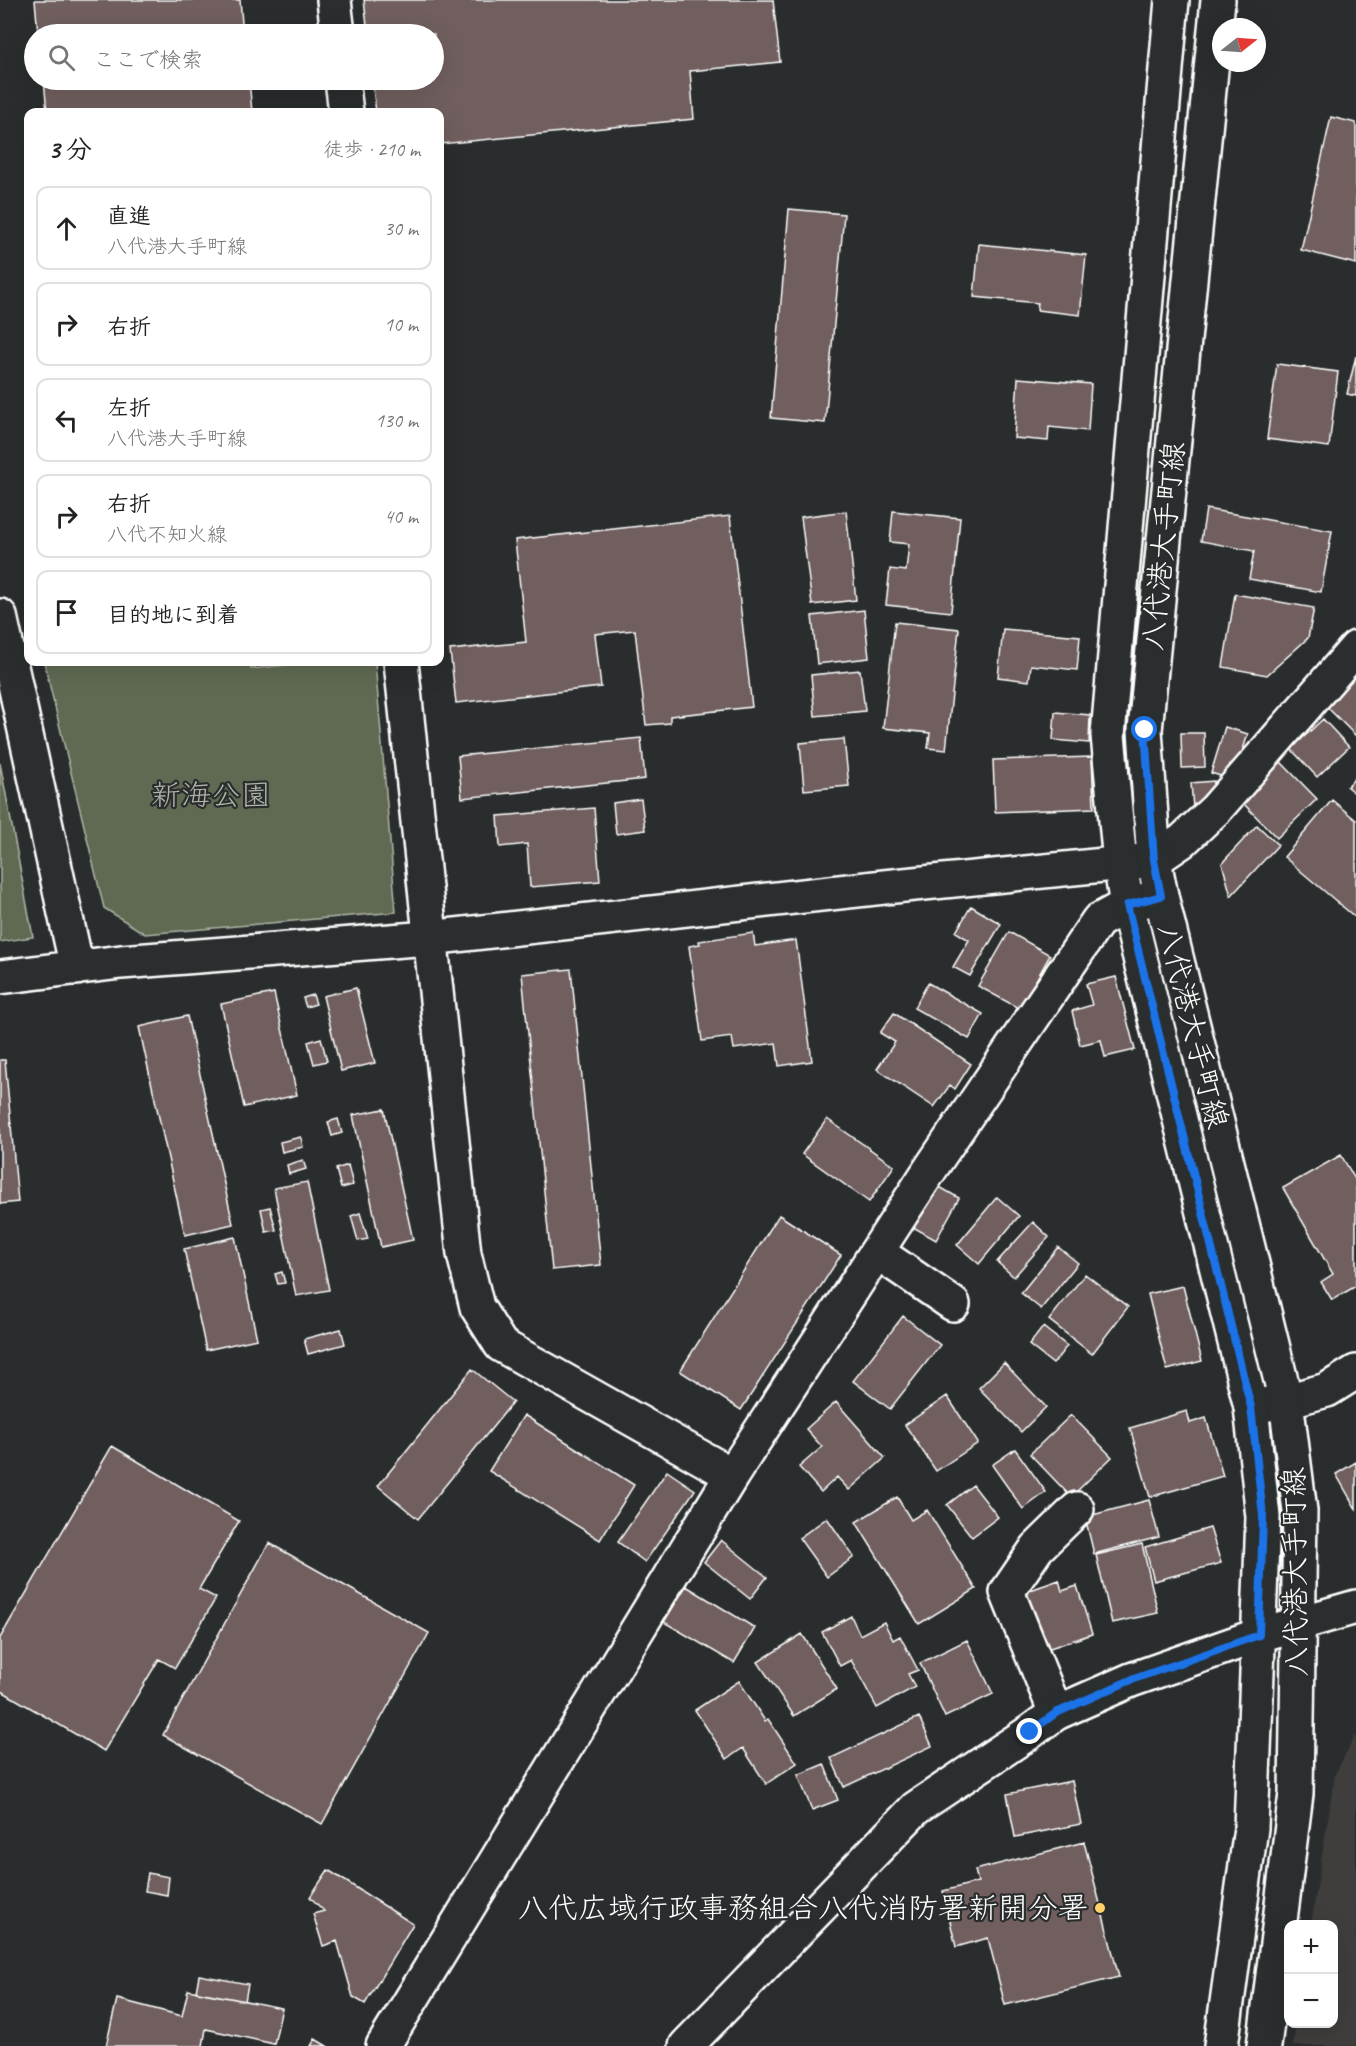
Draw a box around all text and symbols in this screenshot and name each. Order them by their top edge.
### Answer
north arrow [1212,18,1266,72]
search box [24,24,444,90]
icon: search [45,41,78,74]
text: ここで検索 [93,46,203,74]
text: 3 分 [48,133,92,166]
text: 徒歩 · 210 m [324,137,420,162]
text: 直進 [107,202,151,230]
icon: ahead [50,212,83,245]
text: 30 m [384,216,418,241]
text: 八代港大手町線 [107,234,247,259]
icon: right [50,308,83,341]
text: 10 m [384,312,418,337]
text: 右折 [107,313,151,341]
text: 左折 [107,394,151,422]
icon: left [50,404,83,437]
text: 130 m [375,408,418,433]
text: 八代港大手町線 [107,426,247,451]
street label: 八代港大手町線 [1133,440,1193,652]
text: 右折 [107,490,151,518]
icon: right [50,500,83,533]
text: 40 m [384,504,418,529]
text: 八代不知火線 [107,522,227,547]
icon: arrive [50,596,83,629]
text: 目的地に到着 [107,601,239,629]
route start [1131,716,1157,742]
park label: 新海公園 [151,776,271,814]
street label: 八代港大手町線 [1149,920,1237,1132]
street label: 八代港大手町線 [1274,1467,1316,1677]
route end [1016,1718,1042,1744]
place label: 八代広域行政事務組合八代消防署新開分署 [518,1889,1088,1927]
marker: 八代広域行政事務組合八代消防署新開分署 [1093,1901,1107,1915]
map controls [1284,1920,1338,2028]
button: + [1284,1920,1338,1974]
button: − [1284,1974,1338,2028]

